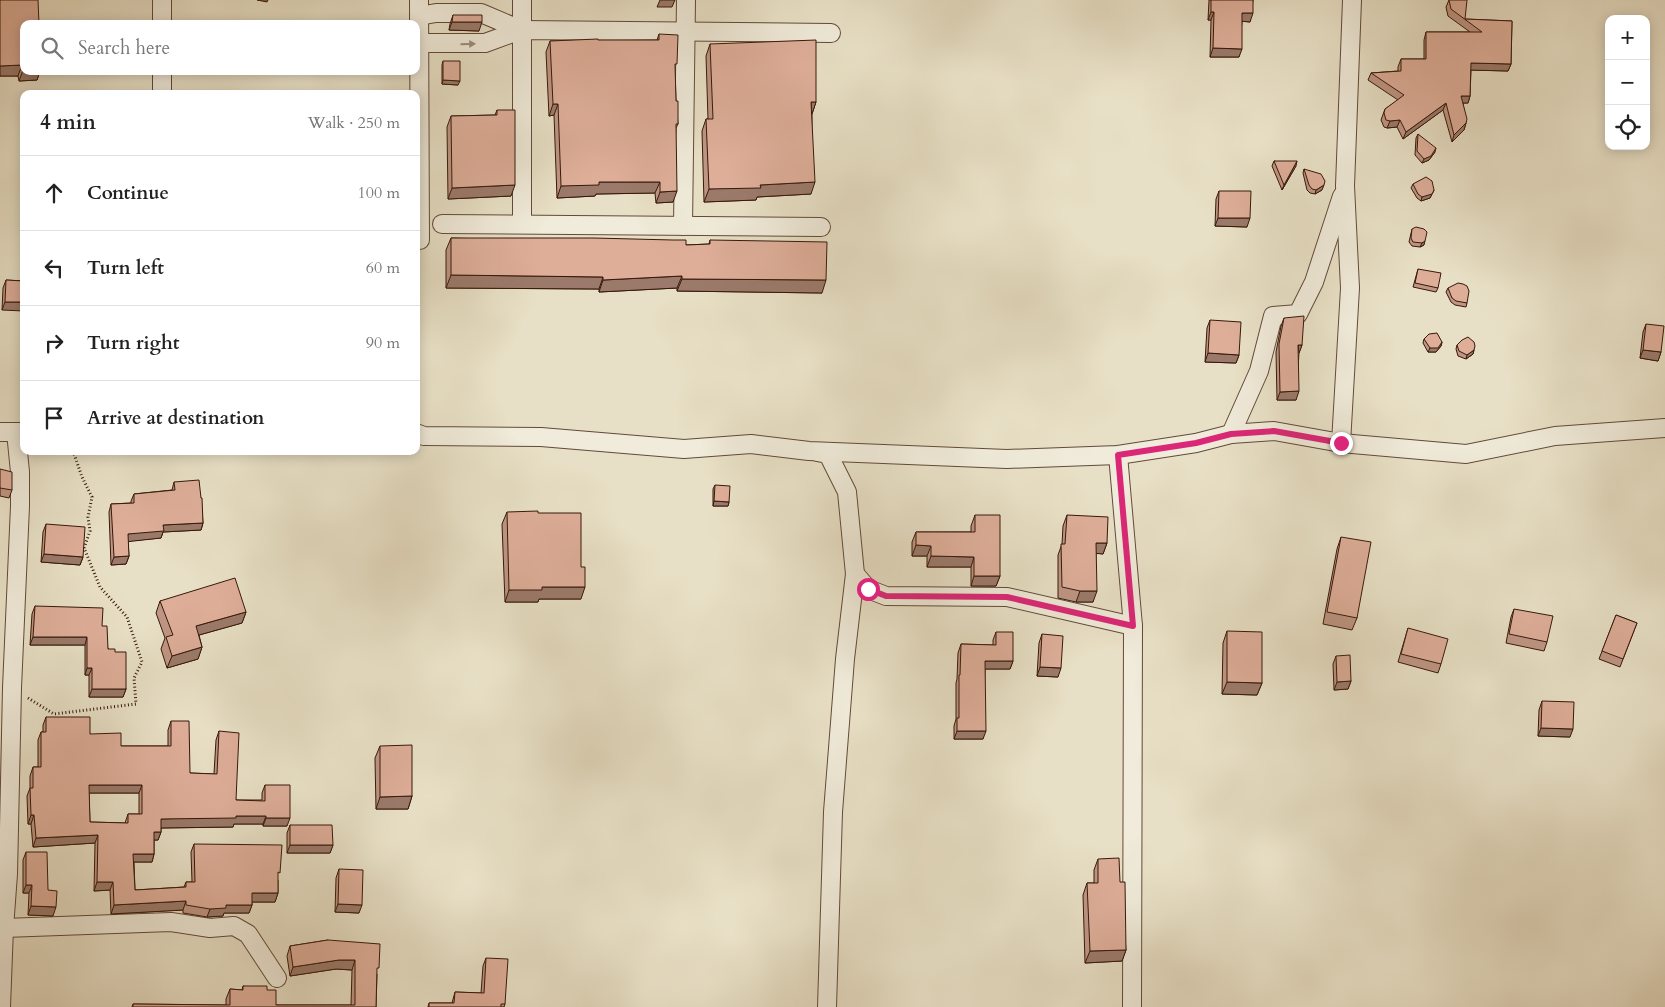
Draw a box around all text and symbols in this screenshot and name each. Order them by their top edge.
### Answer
map controls [1605,15,1650,150]
button: + [1605,15,1650,60]
search box [20,20,420,75]
icon: search [38,34,66,62]
text: Search here [78,35,170,61]
one-way arrow [461,39,477,47]
button: − [1605,60,1650,105]
button: locate [1605,105,1650,150]
text: 4 min [40,108,96,137]
text: Walk · 250 m [308,112,400,134]
icon: ahead [40,179,68,207]
text: Continue [87,180,169,206]
text: 100 m [358,182,400,204]
icon: left [40,254,68,282]
text: Turn left [87,255,164,281]
text: 60 m [366,257,400,279]
icon: right [40,329,68,357]
text: Turn right [87,330,179,356]
text: 90 m [366,332,400,354]
icon: arrive [40,404,68,432]
text: Arrive at destination [87,405,264,431]
route end [1330,432,1353,455]
route start [857,578,880,601]

